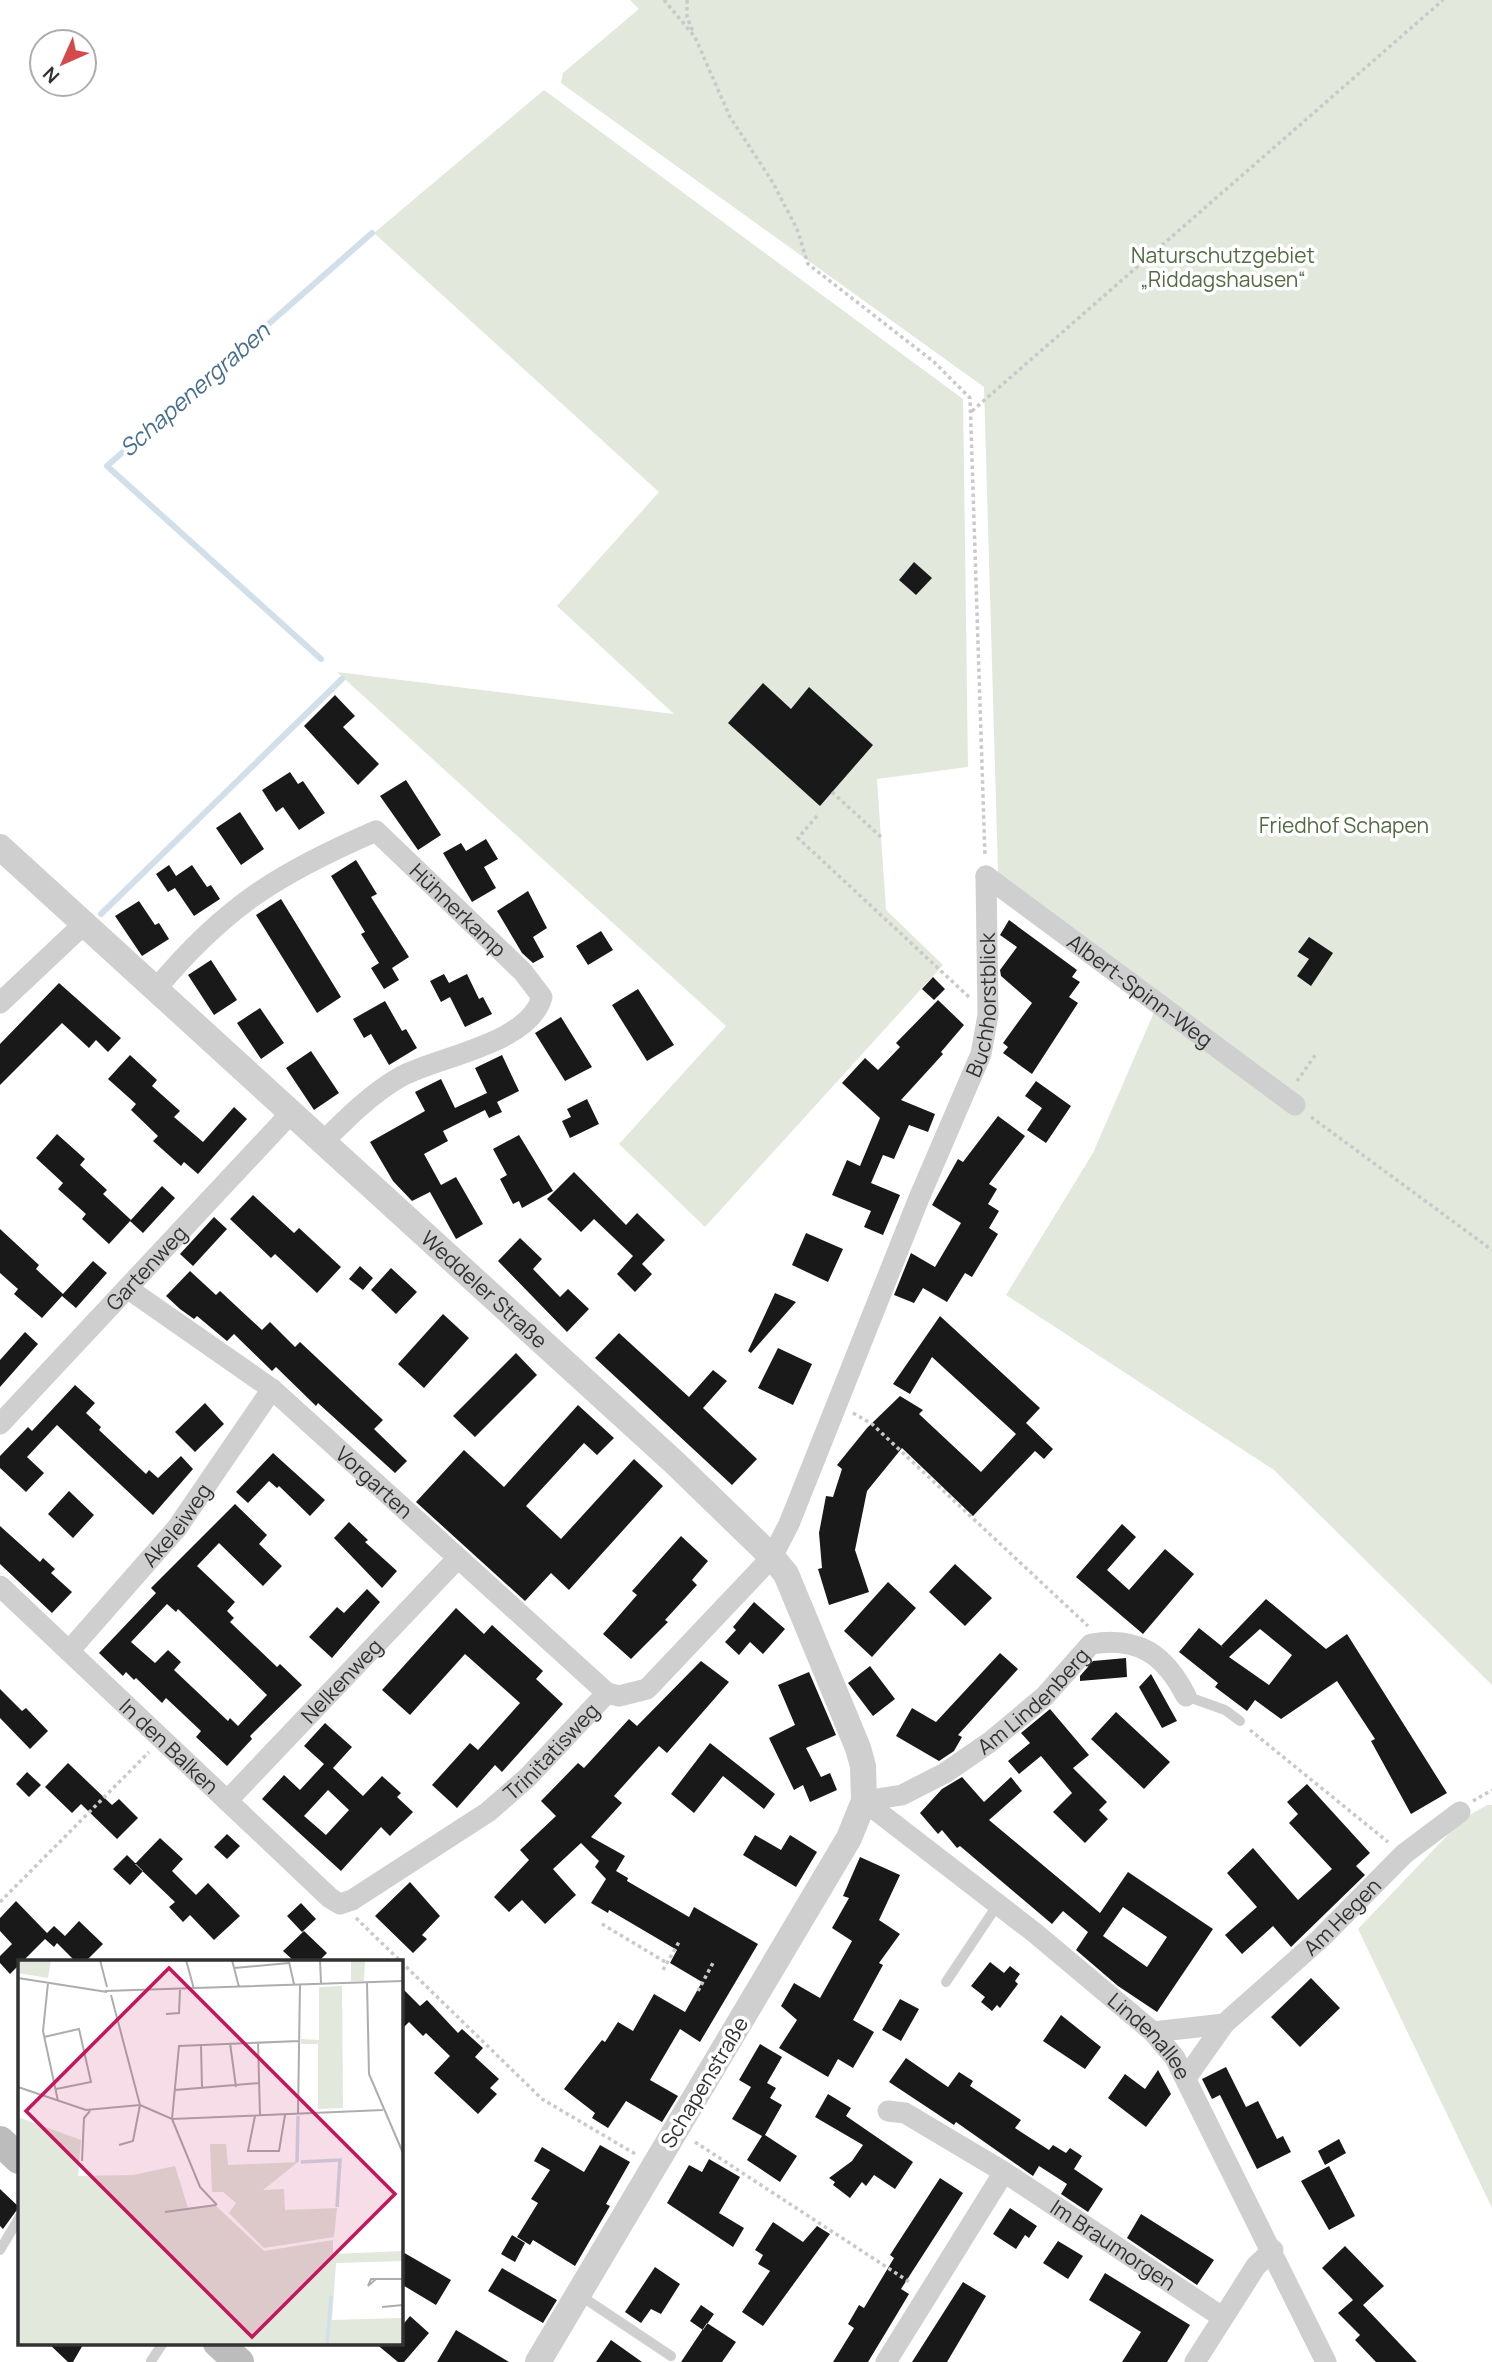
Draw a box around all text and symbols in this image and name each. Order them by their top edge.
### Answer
north arrow [28,28,98,98]
text: N [37,61,65,89]
park label: Naturschutzgebiet „Riddagshausen“ [1131,241,1315,293]
water label: Schapenergraben [112,314,277,463]
park label: Friedhof Schapen [1259,811,1429,839]
street label: Hühnerkamp [404,857,513,963]
street label: Albert-Spinn-Weg [1062,927,1218,1053]
street label: Buchhorstblick [959,932,1002,1081]
street label: Gartenweg [99,1219,193,1316]
street label: Weddeler Straße [415,1224,554,1354]
street label: Vorgarten [330,1440,419,1524]
street label: Akeleiweg [136,1478,218,1572]
street label: Nelkenweg [294,1632,388,1729]
street label: Am Lindenberg [972,1642,1095,1761]
street label: In den Balken [114,1692,225,1800]
street label: Trinitatisweg [497,1697,605,1806]
street label: Am Hegen [1297,1872,1387,1961]
inset map [18,1960,402,2344]
street label: Lindenallee [1102,1986,1197,2084]
street label: Schapenstraße [654,2011,754,2153]
street label: Im Braumorgen [1045,2193,1182,2297]

